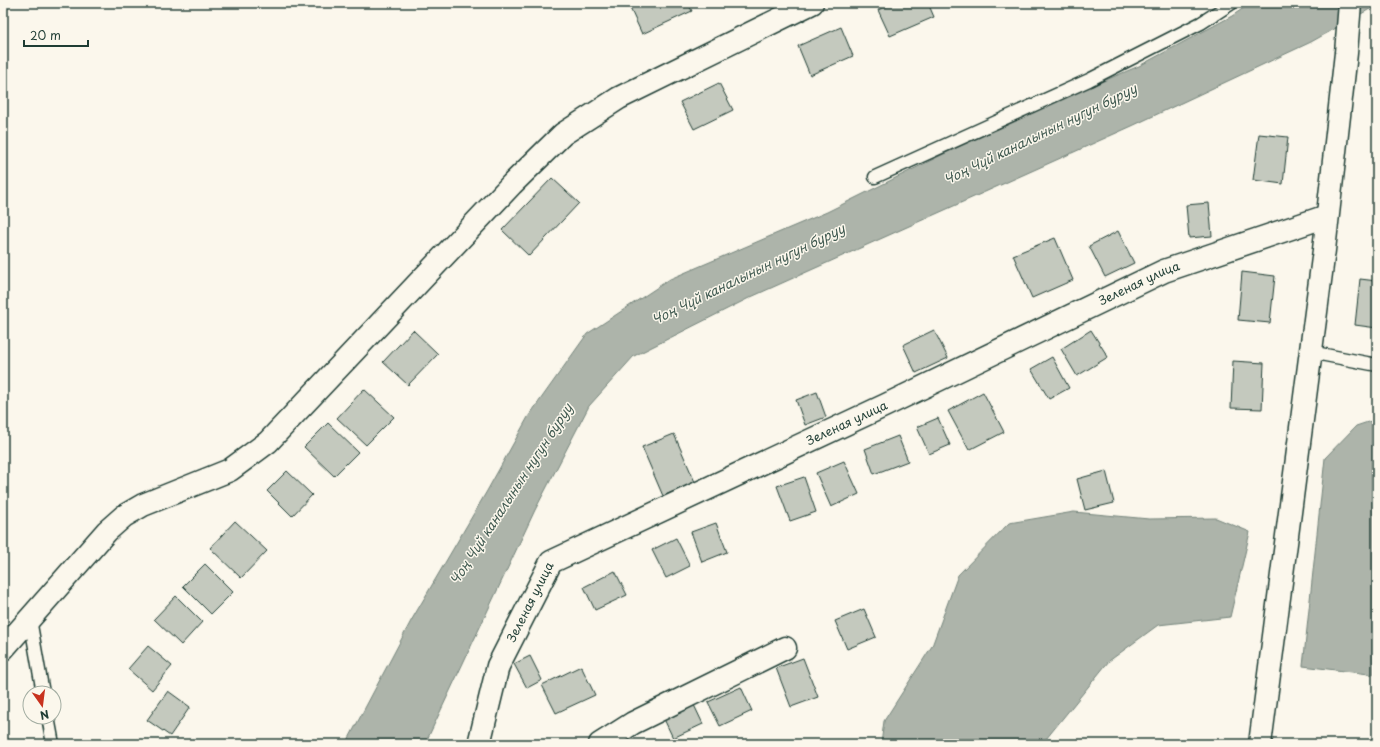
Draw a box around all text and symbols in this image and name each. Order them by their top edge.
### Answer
scale bar [24,22,88,48]
text: 20 m [30,26,61,44]
water label: Чоң Чүй каналынын нугун буруу [940,78,1141,189]
water label: Чоң Чүй каналынын нугун буруу [648,218,849,329]
street label: Зеленая улица [1095,256,1182,309]
street label: Зеленая улица [803,395,891,449]
water label: Чоң Чүй каналынын нугун буруу [445,398,577,588]
street label: Зеленая улица [502,558,558,645]
north arrow [22,685,62,725]
text: N [38,706,51,725]

